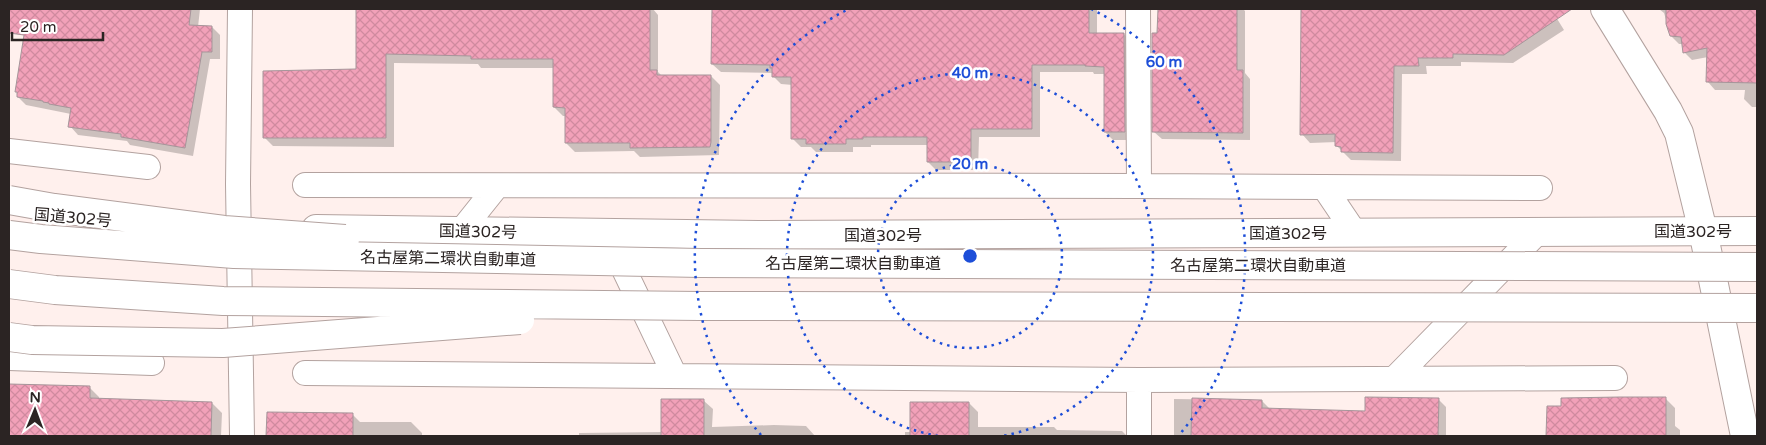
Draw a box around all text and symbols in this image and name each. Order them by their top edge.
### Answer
scale bar [12,10,104,42]
text: 20 m [20,18,57,36]
text: 60 m [1146,53,1182,71]
text: 40 m [952,64,988,82]
text: 20 m [952,155,988,173]
street label: 国道302号 [33,205,113,231]
street label: 国道302号 [439,221,517,243]
street label: 国道302号 [1654,222,1732,242]
street label: 国道302号 [1249,224,1327,244]
street label: 国道302号 [844,226,922,246]
street label: 名古屋第二環状自動車道 [360,247,536,271]
centre of rings [961,247,979,265]
street label: 名古屋第二環状自動車道 [765,254,941,274]
street label: 名古屋第二環状自動車道 [1170,256,1346,276]
north arrow [10,385,60,435]
text: N [29,389,41,406]

